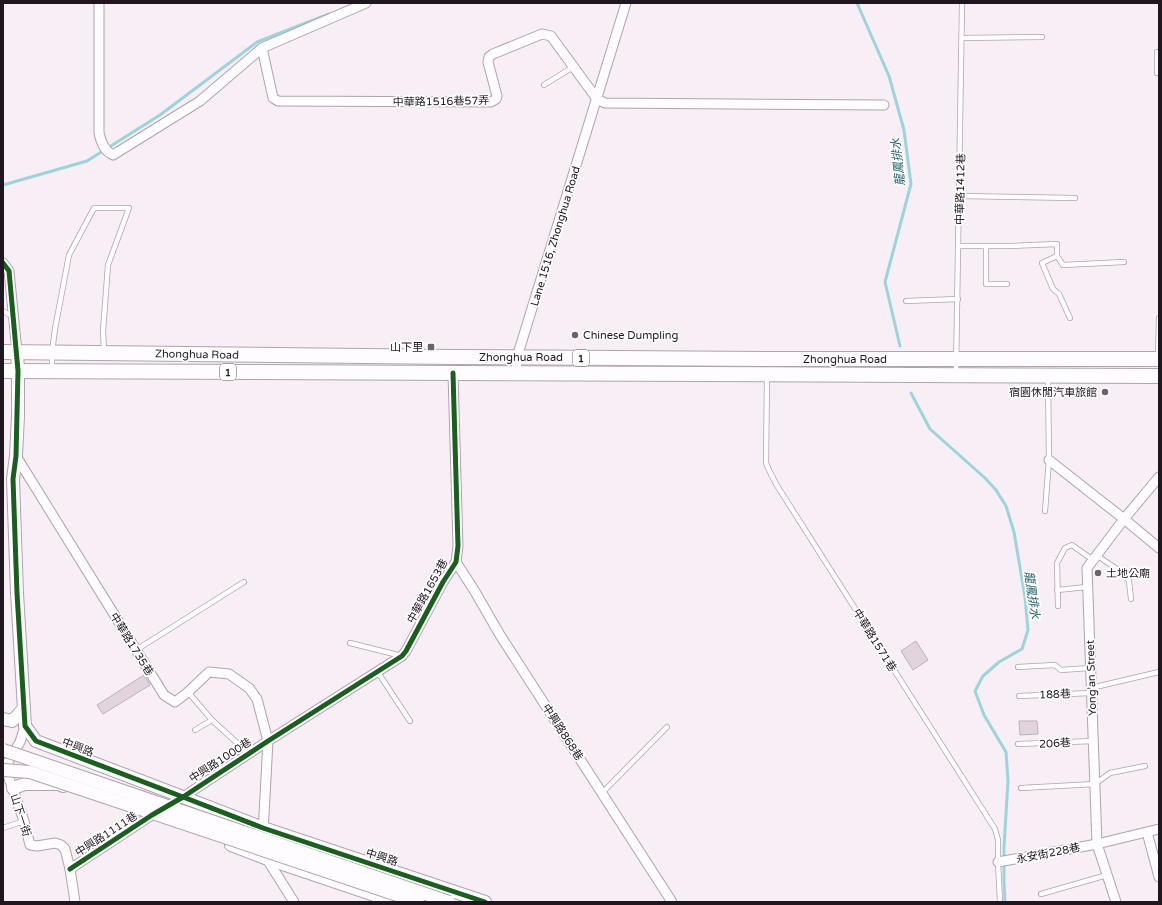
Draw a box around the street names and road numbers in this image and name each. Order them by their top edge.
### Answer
street label: 中華路1516巷57弄 [393,94,489,109]
street label: 中華路1412巷 [953,153,968,225]
street label: Lane 1516, Zhonghua Road [528,165,583,308]
street label: Zhonghua Road [155,347,239,362]
road number: 1 [573,350,589,366]
street label: Zhonghua Road [479,351,563,364]
street label: Zhonghua Road [803,353,887,366]
road number: 1 [220,364,236,380]
street label: 中華路1653巷 [404,557,450,626]
street label: 中華路1571巷 [850,606,899,674]
street label: 中華路1735巷 [107,610,156,678]
street label: Yong’an Street [1084,640,1099,716]
street label: 188巷 [1039,687,1071,702]
street label: 中興路868巷 [540,702,586,763]
street label: 中興路 [60,735,96,759]
street label: 中興路1000巷 [187,735,254,785]
street label: 206巷 [1039,736,1071,751]
street label: 山下一街 [8,792,34,838]
street label: 中興路1111巷 [73,809,140,859]
street label: 永安街228巷 [1015,841,1081,866]
street label: 中興路 [364,846,400,869]

